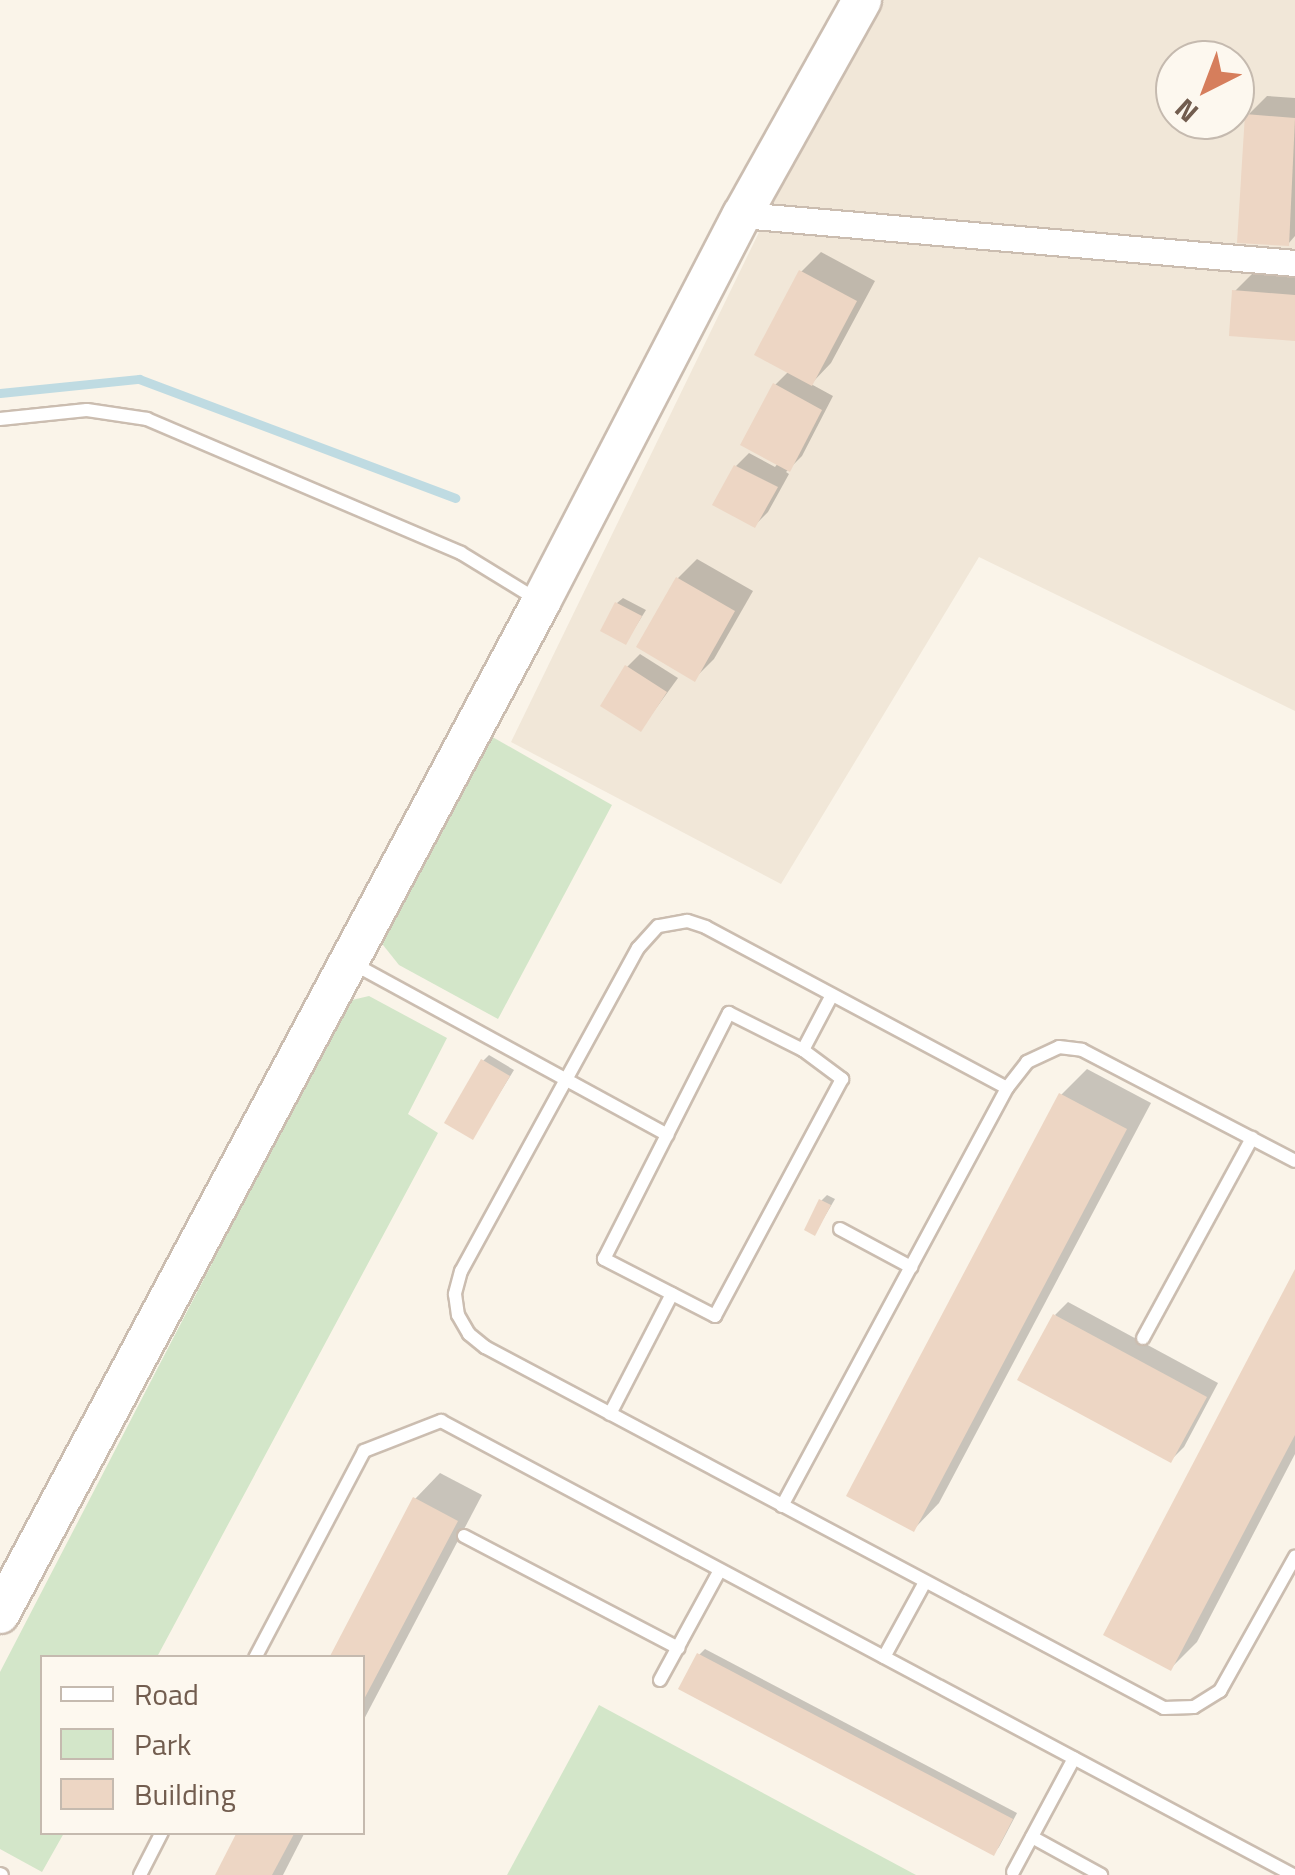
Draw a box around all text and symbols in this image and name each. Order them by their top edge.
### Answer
north arrow [1155,40,1255,140]
text: N [1164,89,1208,134]
legend [40,1655,365,1835]
text: Road [134,1671,199,1717]
text: Park [134,1721,191,1767]
text: Building [134,1771,236,1817]

